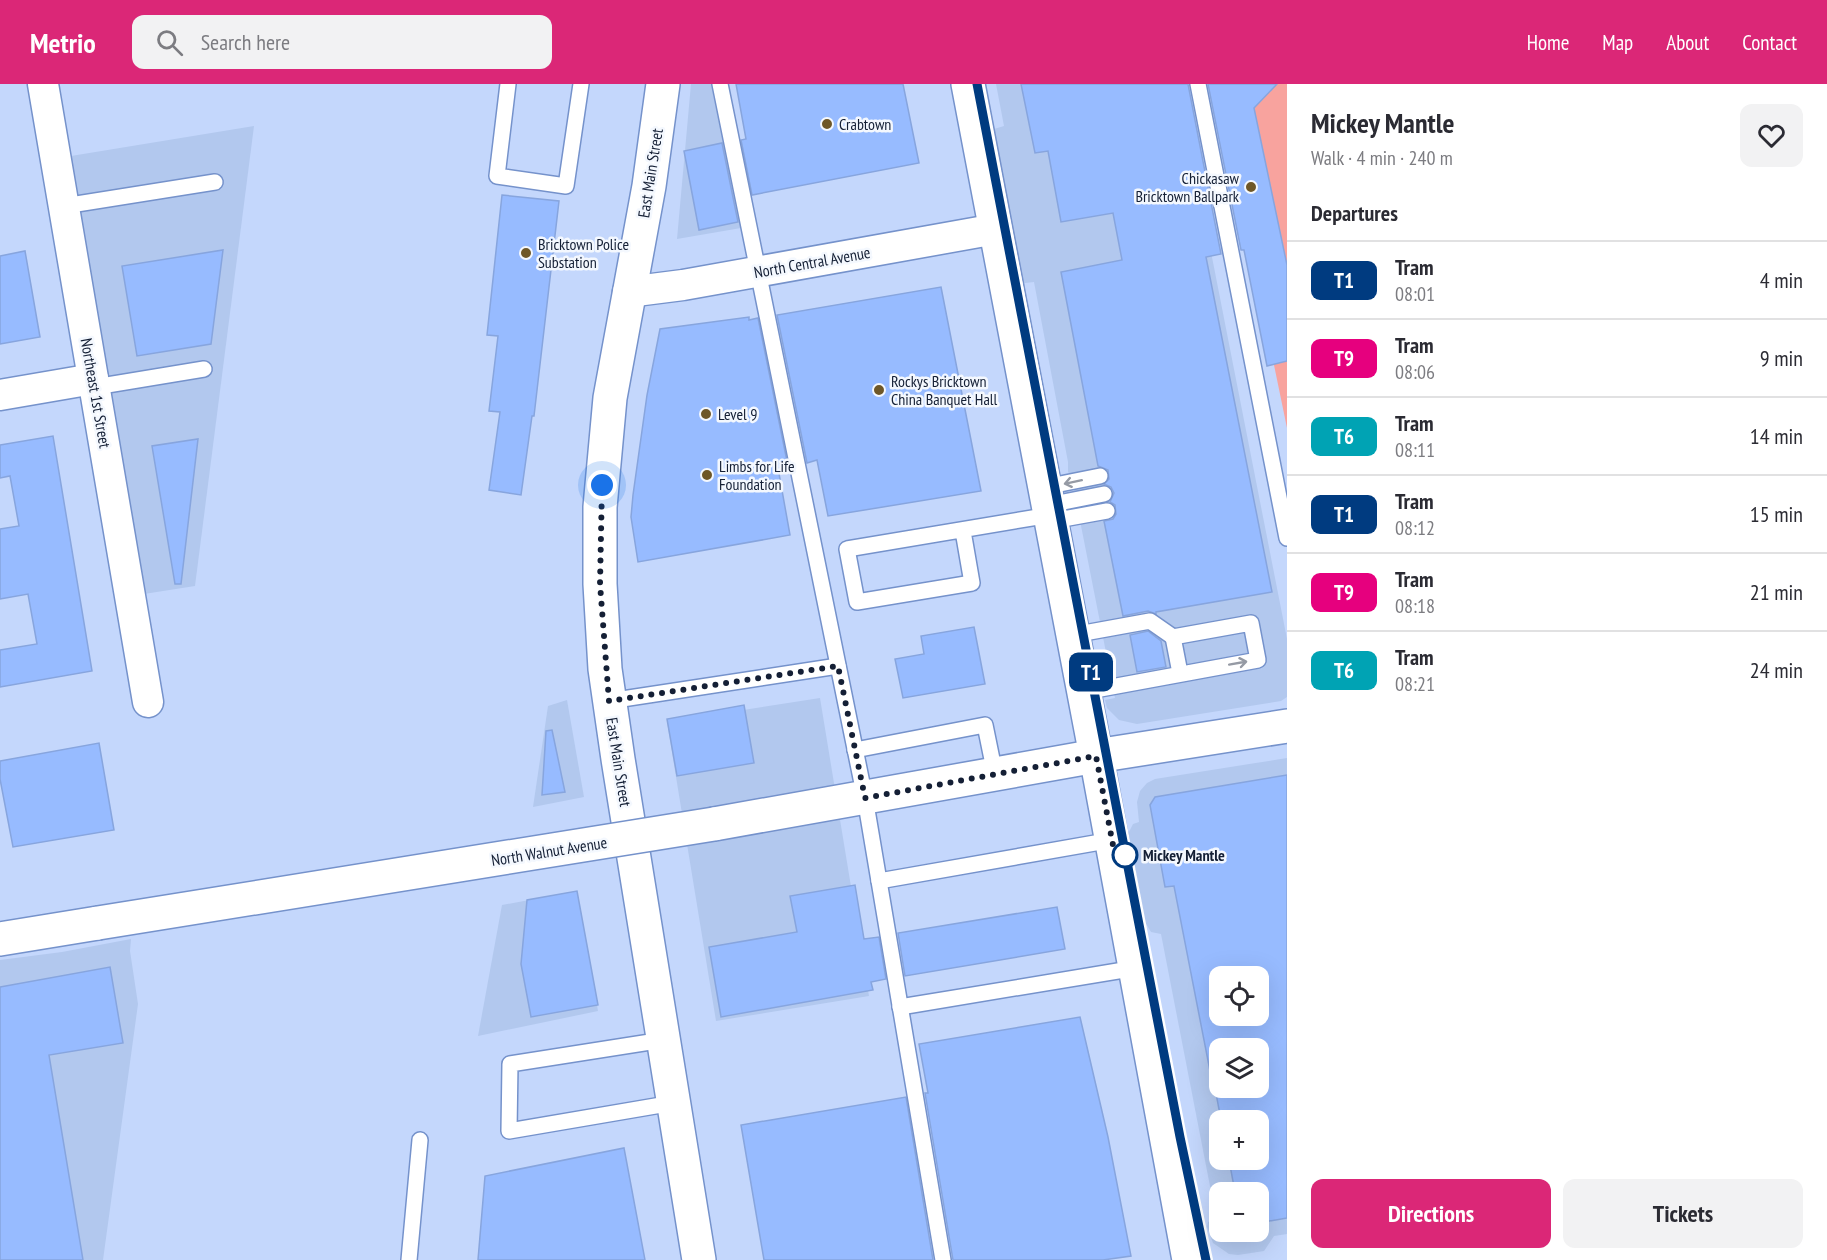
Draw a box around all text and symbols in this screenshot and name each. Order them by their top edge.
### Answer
search box [132,15,552,69]
text: Metrio [30,24,96,61]
icon: search [153,26,186,59]
text: Search here [201,28,290,56]
text: Home [1527,29,1569,56]
text: Map [1602,29,1633,56]
text: About [1666,29,1709,56]
text: Contact [1742,29,1797,56]
text: Mickey Mantle [1311,104,1454,141]
button: heart [1740,104,1803,167]
place label: Crabtown [839,114,891,134]
marker: Crabtown [820,117,834,131]
street label: East Main Street [633,126,667,219]
text: Walk · 4 min · 240 m [1311,145,1453,171]
place label: Chickasaw Bricktown Ballpark [1135,168,1240,206]
marker: Chickasaw Bricktown Ballpark [1244,180,1258,194]
text: Departures [1311,199,1398,227]
place label: Bricktown Police Substation [538,234,629,272]
street label: North Central Avenue [752,242,872,282]
marker: Bricktown Police Substation [519,246,533,260]
text: Tram [1395,253,1434,281]
text: 4 min [1760,266,1803,294]
text: T1 [1334,267,1354,294]
text: 08:01 [1395,281,1435,307]
text: Tram [1395,331,1434,359]
street label: Northeast 1st Street [76,336,116,450]
text: 9 min [1760,344,1803,372]
text: T9 [1334,345,1354,372]
text: 08:06 [1395,359,1435,385]
place label: Rockys Bricktown China Banquet Hall [891,371,998,409]
marker: Rockys Bricktown China Banquet Hall [872,383,886,397]
place label: Level 9 [718,404,757,424]
marker: Level 9 [699,407,713,421]
text: Tram [1395,409,1434,437]
text: 14 min [1750,422,1803,450]
text: T6 [1334,423,1354,450]
text: 08:11 [1395,437,1435,463]
place label: Limbs for Life Foundation [719,456,795,494]
marker: Limbs for Life Foundation [700,468,714,482]
your location [587,470,617,500]
one-way arrow [1063,477,1083,488]
text: Tram [1395,487,1434,515]
text: 15 min [1750,500,1803,528]
text: T1 [1334,501,1354,528]
text: 08:12 [1395,515,1435,541]
text: Tram [1395,565,1434,593]
text: 21 min [1750,578,1803,606]
text: T9 [1334,579,1354,606]
text: 08:18 [1395,593,1435,619]
text: Tram [1395,643,1434,671]
line badge: T1 [1064,652,1118,692]
text: 24 min [1750,656,1803,684]
text: T6 [1334,657,1354,684]
one-way arrow [1227,658,1247,669]
text: T1 [1081,659,1101,686]
text: 08:21 [1395,671,1435,697]
street label: East Main Street [602,716,636,809]
street label: North Walnut Avenue [490,832,608,870]
marker: Mickey Mantle [1112,842,1138,868]
place label: Mickey Mantle [1143,845,1225,865]
map controls [1209,966,1269,1242]
button: locate [1209,966,1269,1026]
button: layers [1209,1038,1269,1098]
button: + [1209,1110,1269,1170]
button: Directions [1311,1179,1551,1248]
button: Tickets [1563,1179,1803,1248]
button: − [1209,1182,1269,1242]

